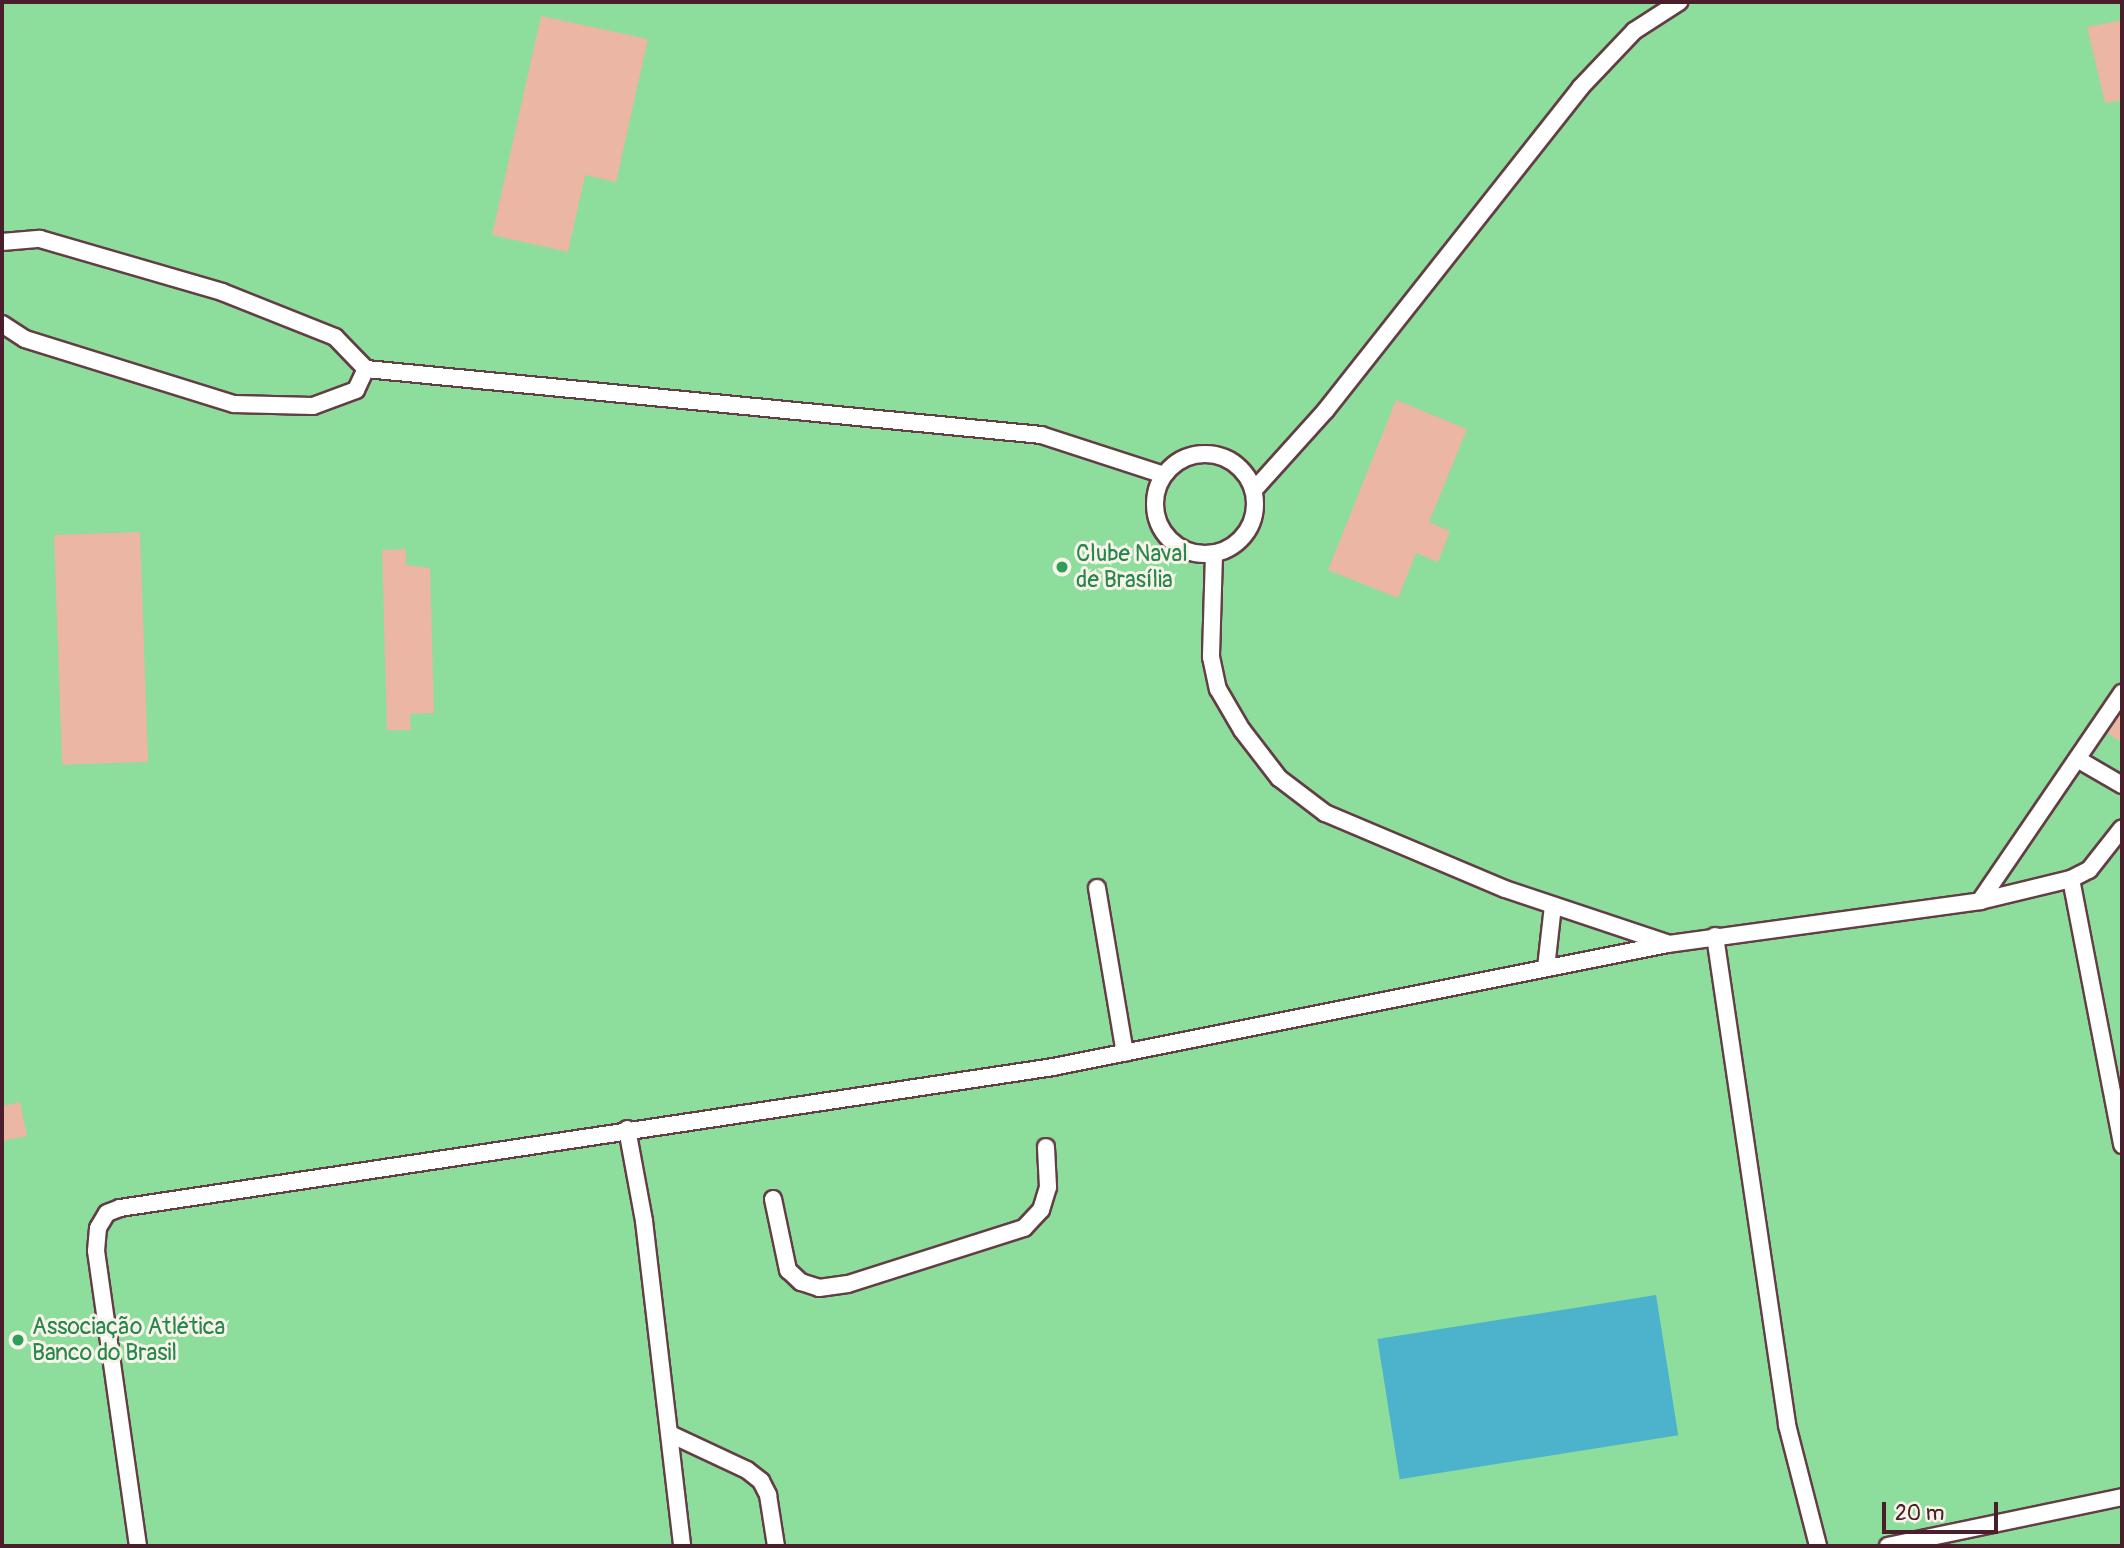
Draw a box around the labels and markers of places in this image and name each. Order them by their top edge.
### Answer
place label: Clube Naval de Brasília [1076,540,1188,594]
marker: Clube Naval de Brasília [1054,559,1070,575]
place label: Associação Atlética Banco do Brasil [32,1313,225,1367]
marker: Associação Atlética Banco do Brasil [10,1332,26,1348]

